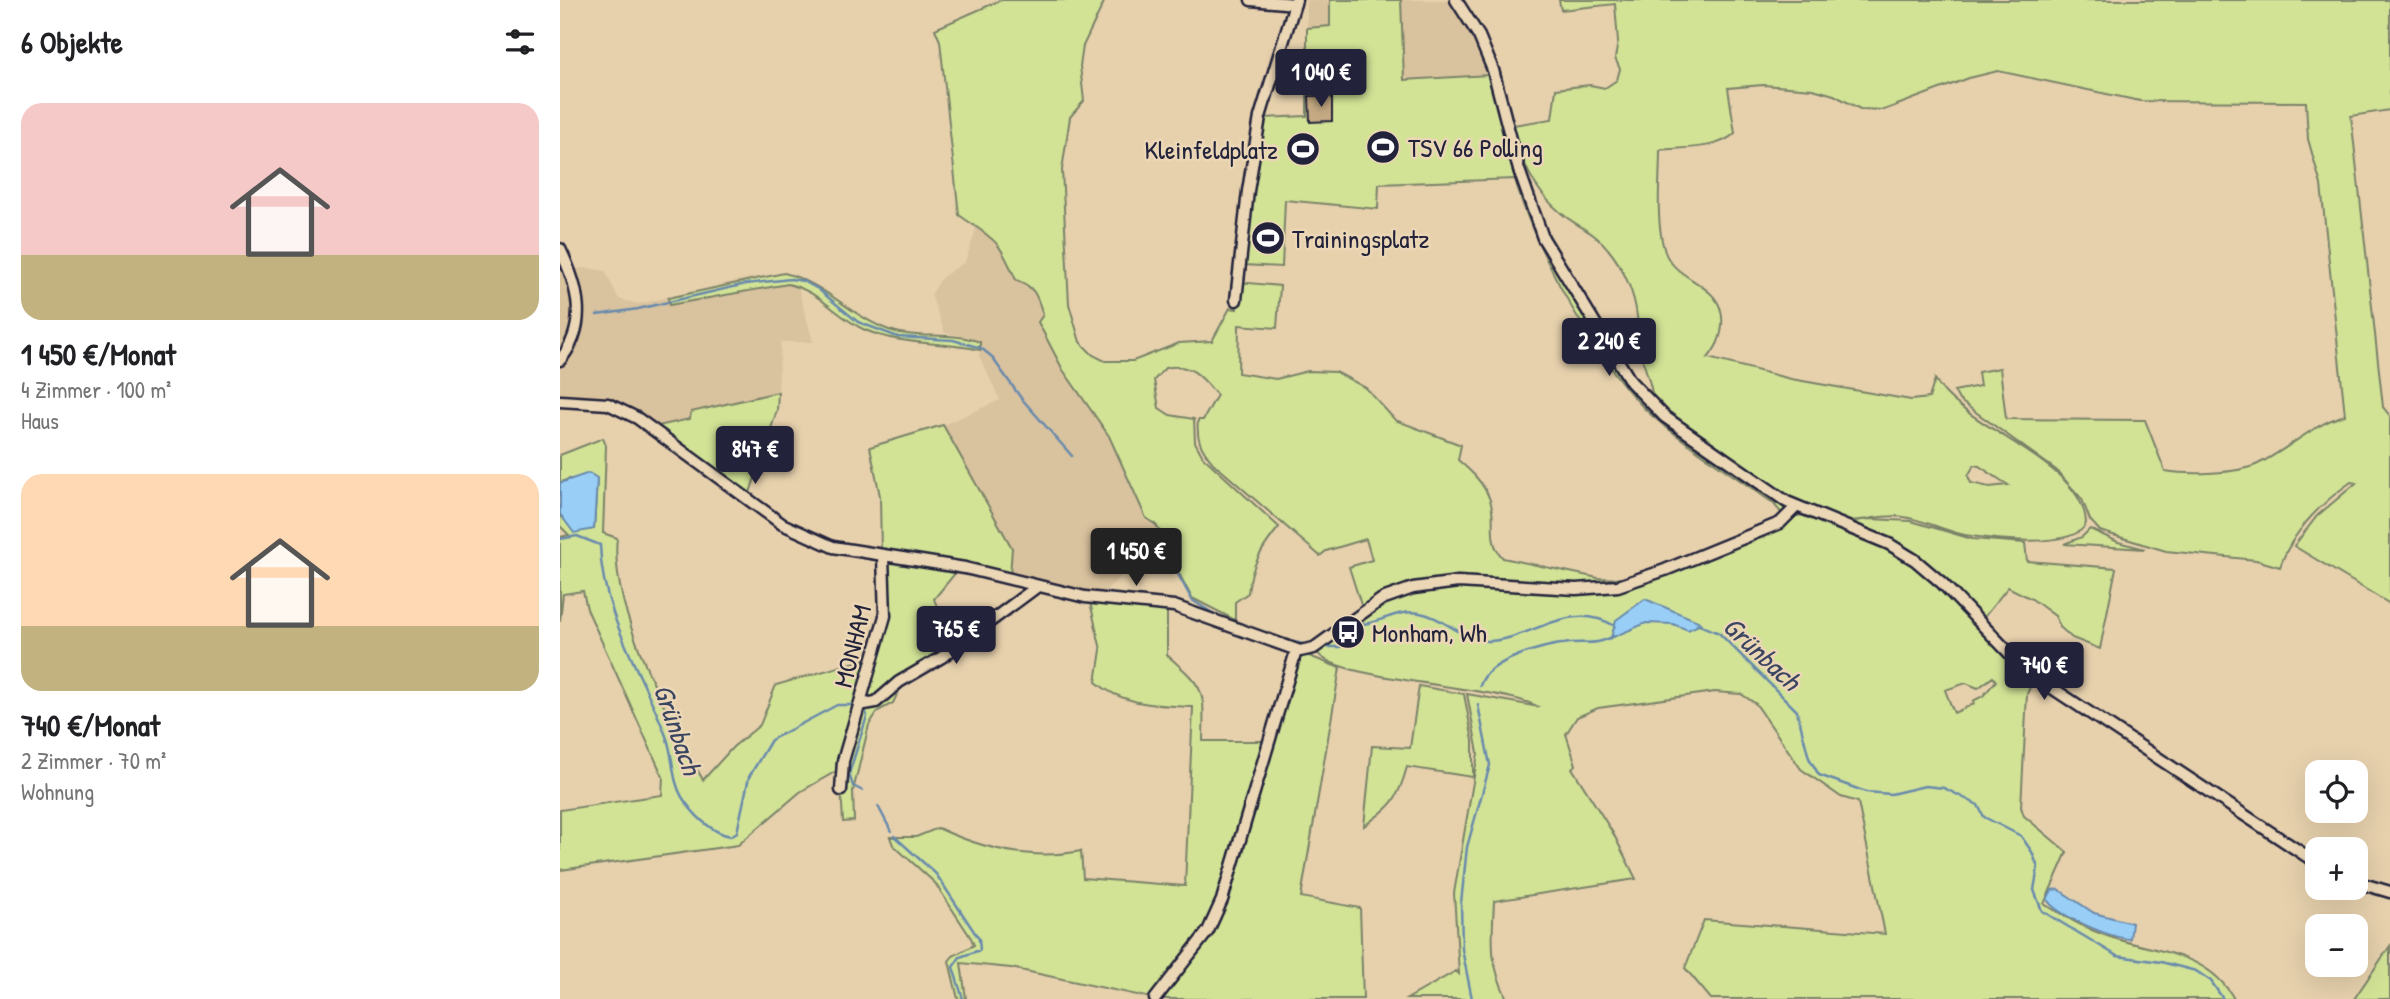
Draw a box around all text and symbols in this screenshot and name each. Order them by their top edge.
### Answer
text: 6 Objekte [21,22,123,62]
icon: filters [501,23,539,61]
pin: 1 040 € [1256,50,1386,109]
text: 1 040 € [1291,56,1351,87]
sports icon: TSV 66 Polling [1364,128,1402,166]
sports icon: Kleinfeldplatz [1284,130,1322,168]
place label: TSV 66 Polling [1408,130,1543,165]
place label: Kleinfeldplatz [1145,132,1278,167]
icon: home [217,149,343,275]
sports icon: Trainingsplatz [1249,219,1287,257]
place label: Trainingsplatz [1292,221,1429,256]
pin: 2 240 € [1544,318,1674,378]
text: 2 240 € [1578,325,1640,356]
text: 1 450 €/Monat [21,334,176,374]
text: 4 Zimmer · 100 m² [21,374,171,405]
text: Haus [21,405,59,436]
pin: 847 € [706,426,804,486]
text: 847 € [732,433,778,464]
icon: home [217,520,343,646]
pin: 1 450 € [1071,528,1201,588]
text: 1 450 € [1107,535,1165,566]
street label: MONHAM [825,601,879,691]
pin: 765 € [907,606,1005,666]
water label: Grünbach [1715,607,1811,700]
text: 765 € [933,613,979,644]
bus stop icon: Monham, Wh [1329,613,1367,651]
place label: Monham, Wh [1372,615,1487,650]
pin: 740 € [1995,642,2093,702]
text: 740 € [2021,649,2067,680]
water label: Grünbach [645,679,712,781]
text: 740 €/Monat [21,705,160,745]
text: 2 Zimmer · 70 m² [21,745,166,776]
map controls [2305,760,2368,977]
button: locate [2305,760,2368,823]
text: Wohnung [21,776,94,807]
button: + [2305,837,2368,900]
button: − [2305,914,2368,977]

